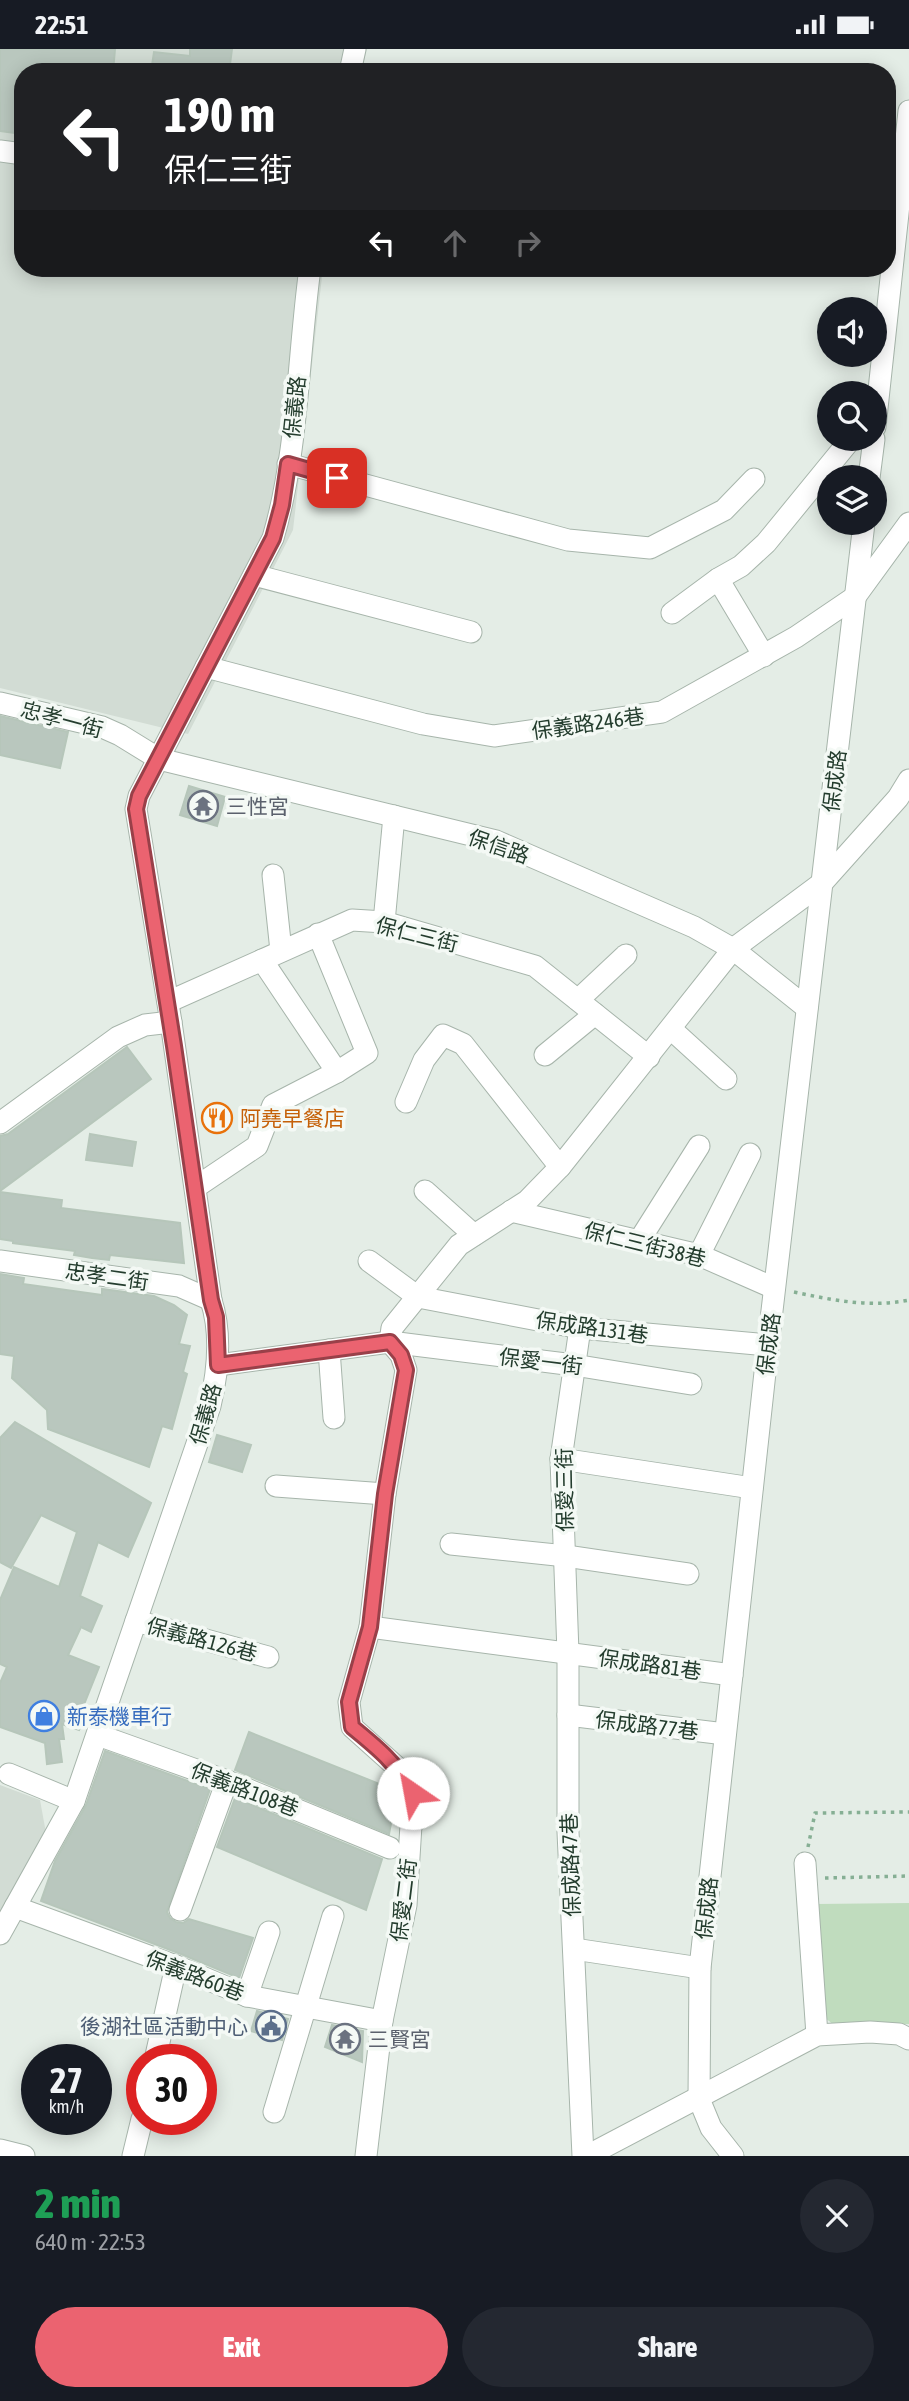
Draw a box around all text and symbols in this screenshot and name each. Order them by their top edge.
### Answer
text: 22:51 [35,10,89,40]
text: 190 m [164,86,275,142]
icon: left [49,91,140,182]
text: 保仁三街 [164,151,292,188]
icon: left [363,224,401,262]
icon: ahead [436,224,474,262]
icon: right [509,224,547,262]
map controls [817,297,887,535]
button: sound [817,297,887,367]
street label: 保義路 [279,374,309,440]
button: search [817,381,887,451]
pin [307,448,367,508]
icon: arrive [318,459,356,497]
button: layers [817,465,887,535]
street label: 忠孝一街 [18,697,106,741]
street label: 保義路246巷 [530,703,646,743]
street label: 保成路 [818,748,850,814]
temple icon: 三性宮 [186,789,220,823]
place label: 三性宮 [226,794,289,818]
street label: 保信路 [465,824,533,868]
street label: 保仁三街 [373,912,461,956]
restaurant icon: 阿堯早餐店 [200,1101,234,1135]
place label: 阿堯早餐店 [240,1106,345,1130]
street label: 保仁三街38巷 [582,1217,708,1271]
street label: 忠孝二街 [64,1258,150,1294]
street label: 保成路131巷 [534,1307,650,1347]
street label: 保成路 [752,1311,784,1377]
street label: 保愛一街 [498,1344,584,1378]
street label: 保義路 [185,1380,225,1448]
street label: 保愛三街 [551,1448,577,1532]
street label: 保義路126巷 [144,1613,260,1665]
street label: 保成路81巷 [597,1645,703,1683]
shop icon: 新泰機車行 [27,1699,61,1733]
place label: 新泰機車行 [67,1704,172,1728]
street label: 保成路77巷 [594,1707,700,1743]
position arrow [376,1756,450,1830]
street label: 保義路108巷 [188,1757,302,1821]
street label: 保成路47巷 [556,1813,584,1917]
street label: 保愛二街 [386,1857,420,1943]
street label: 保成路 [691,1875,721,1941]
street label: 保義路60巷 [142,1945,248,2005]
public building icon: 後湖社區活動中心 [254,2009,288,2043]
place label: 後湖社區活動中心 [80,2014,248,2038]
temple icon: 三賢宮 [328,2022,362,2056]
place label: 三賢宮 [368,2027,431,2051]
speed limit sign: 30 [126,2044,217,2135]
text: 27 [50,2060,83,2100]
text: km/h [49,2096,84,2117]
text: 2 min [35,2179,121,2227]
button: close [800,2179,874,2253]
text: 640 m · 22:53 [35,2229,146,2255]
button: Exit [35,2307,448,2387]
button: Share [462,2307,874,2387]

